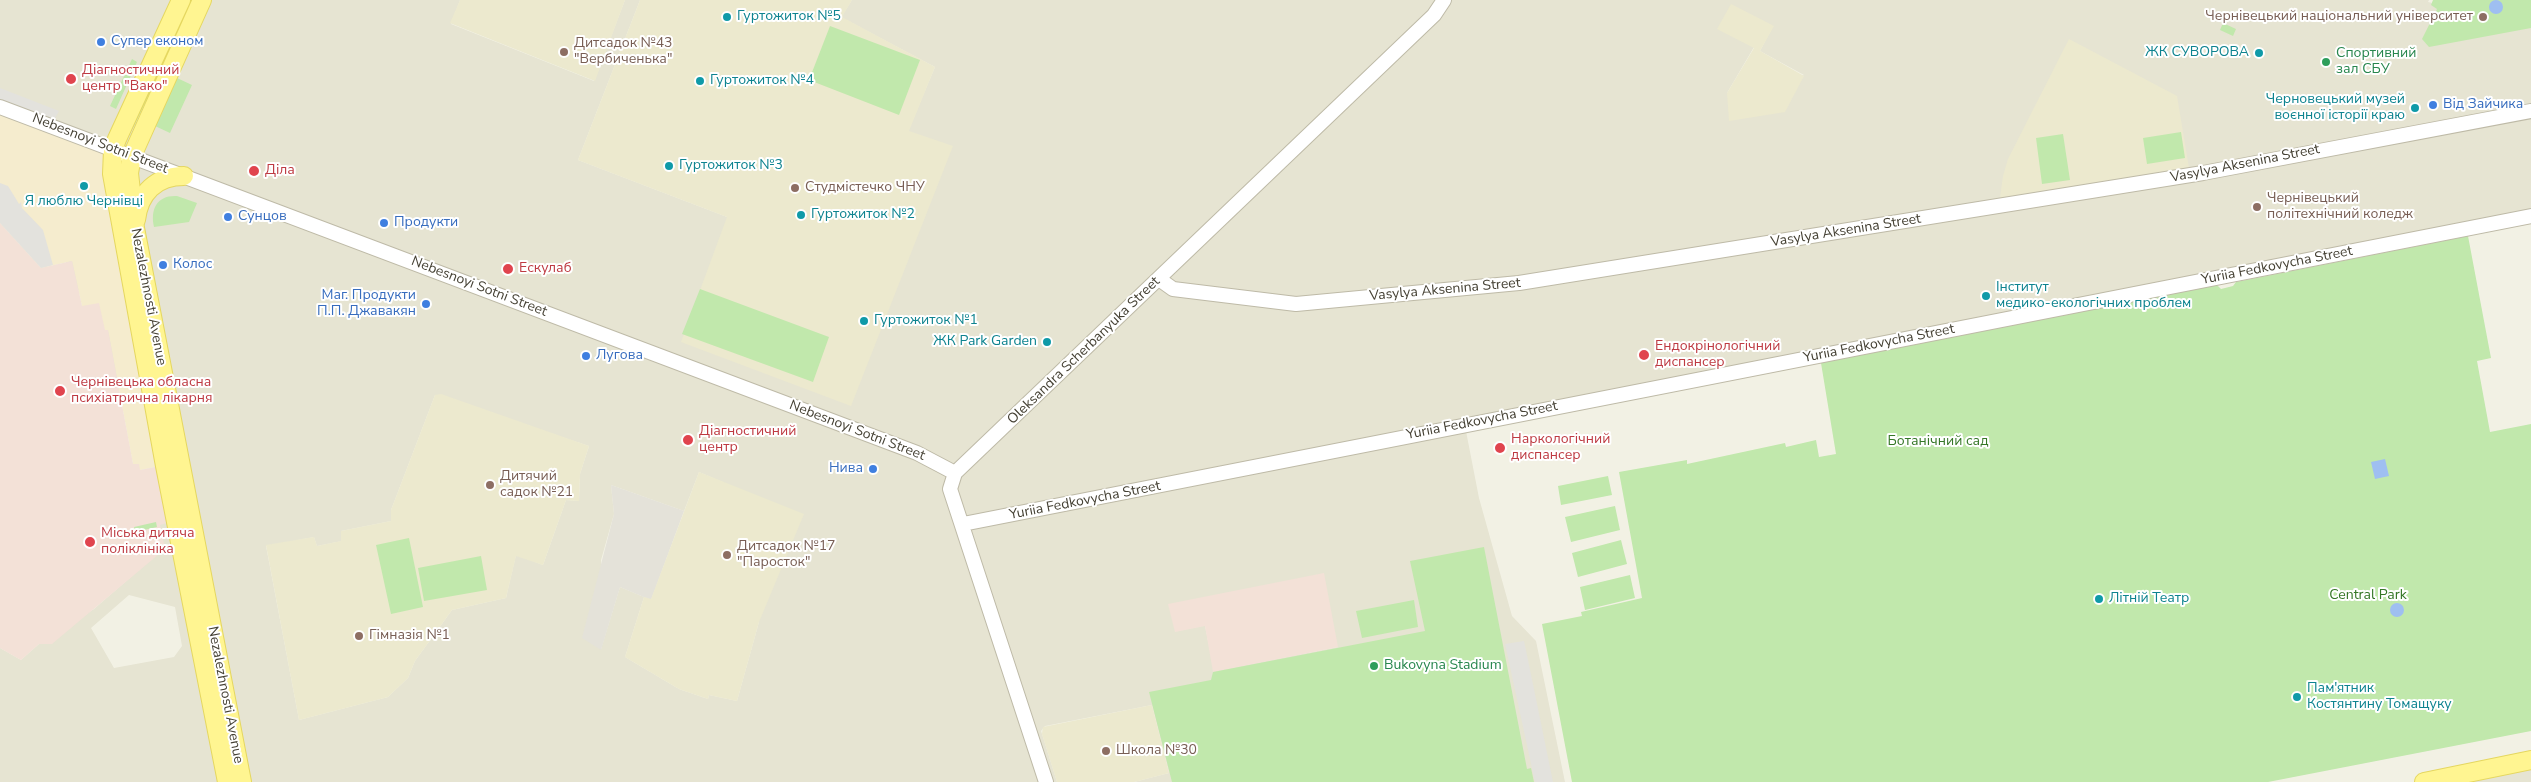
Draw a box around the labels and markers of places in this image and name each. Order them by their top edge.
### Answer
place label: Гуртожиток №5 [737,9,841,25]
place label: Чернівецький національний університет [2205,9,2473,25]
marker: Гуртожиток №5 [721,11,733,23]
marker: Чернівецький національний університет [2477,11,2489,23]
place label: Супер економ [111,34,203,50]
marker: Супер економ [95,36,107,48]
place label: Дитсадок №43 "Вербиченька" [574,36,673,68]
place label: ЖК СУВОРОВА [2145,45,2249,61]
marker: Дитсадок №43 "Вербиченька" [558,46,570,58]
place label: Спортивний зал СБУ [2336,46,2416,78]
marker: ЖК СУВОРОВА [2253,47,2265,59]
marker: Спортивний зал СБУ [2320,56,2332,68]
place label: Діагностичний центр "Вако" [82,63,179,95]
marker: Діагностичний центр "Вако" [64,72,78,86]
place label: Гуртожиток №4 [710,73,814,89]
marker: Гуртожиток №4 [694,75,706,87]
place label: Черновецький музей воєнної історії краю [2266,92,2405,124]
place label: Від Зайчика [2443,97,2523,113]
marker: Від Зайчика [2427,99,2439,111]
marker: Черновецький музей воєнної історії краю [2409,102,2421,114]
place label: Гуртожиток №3 [679,158,783,174]
marker: Гуртожиток №3 [663,160,675,172]
place label: Діла [265,163,295,179]
marker: Діла [247,164,261,178]
marker: Я люблю Чернівці [78,180,90,192]
place label: Студмістечко ЧНУ [805,180,925,196]
marker: Студмістечко ЧНУ [789,182,801,194]
place label: Чернівецький політехнічний коледж [2267,191,2413,223]
place label: Я люблю Чернівці [25,194,143,210]
marker: Чернівецький політехнічний коледж [2251,201,2263,213]
place label: Гуртожиток №2 [811,207,915,223]
place label: Сунцов [238,209,287,225]
marker: Гуртожиток №2 [795,209,807,221]
marker: Сунцов [222,211,234,223]
place label: Продукти [394,215,458,231]
marker: Продукти [378,217,390,229]
place label: Колос [173,257,212,273]
marker: Колос [157,259,169,271]
place label: Ескулаб [519,261,572,277]
marker: Ескулаб [501,262,515,276]
place label: Інститут медико-екологічних проблем [1996,280,2191,312]
place label: Маг. Продукти П.П. Джавакян [317,288,416,321]
marker: Інститут медико-екологічних проблем [1980,290,1992,302]
marker: Маг. Продукти П.П. Джавакян [420,298,432,310]
place label: Гуртожиток №1 [874,313,978,329]
marker: Гуртожиток №1 [858,315,870,327]
place label: ЖК Park Garden [933,334,1037,350]
marker: ЖК Park Garden [1041,336,1053,348]
place label: Ендокрінологічний диспансер [1655,339,1780,372]
place label: Лугова [596,348,643,364]
marker: Ендокрінологічний диспансер [1637,348,1651,362]
marker: Лугова [580,350,592,362]
place label: Чернівецька обласна психіатрична лікарня [71,375,213,408]
marker: Чернівецька обласна психіатрична лікарня [53,384,67,398]
place label: Діагностичний центр [699,424,796,457]
place label: Наркологічний диспансер [1511,432,1610,464]
marker: Діагностичний центр [681,433,695,447]
marker: Наркологічний диспансер [1493,441,1507,455]
place label: Нива [829,461,863,477]
marker: Нива [867,463,879,475]
place label: Дитячий садок №21 [500,469,573,502]
marker: Дитячий садок №21 [484,479,496,491]
place label: Міська дитяча поліклініка [101,526,195,558]
marker: Міська дитяча поліклініка [83,535,97,549]
place label: Дитсадок №17 "Паросток" [737,539,836,572]
marker: Дитсадок №17 "Паросток" [721,549,733,561]
place label: Літній Театр [2109,591,2189,607]
marker: Літній Театр [2093,593,2105,605]
place label: Гімназія №1 [369,628,450,644]
marker: Гімназія №1 [353,630,365,642]
place label: Bukovyna Stadium [1384,658,1502,674]
marker: Bukovyna Stadium [1368,660,1380,672]
place label: Пам'ятник Костянтину Томащуку [2307,681,2452,714]
marker: Пам'ятник Костянтину Томащуку [2291,691,2303,703]
place label: Школа №30 [1116,743,1197,759]
marker: Школа №30 [1100,745,1112,757]

